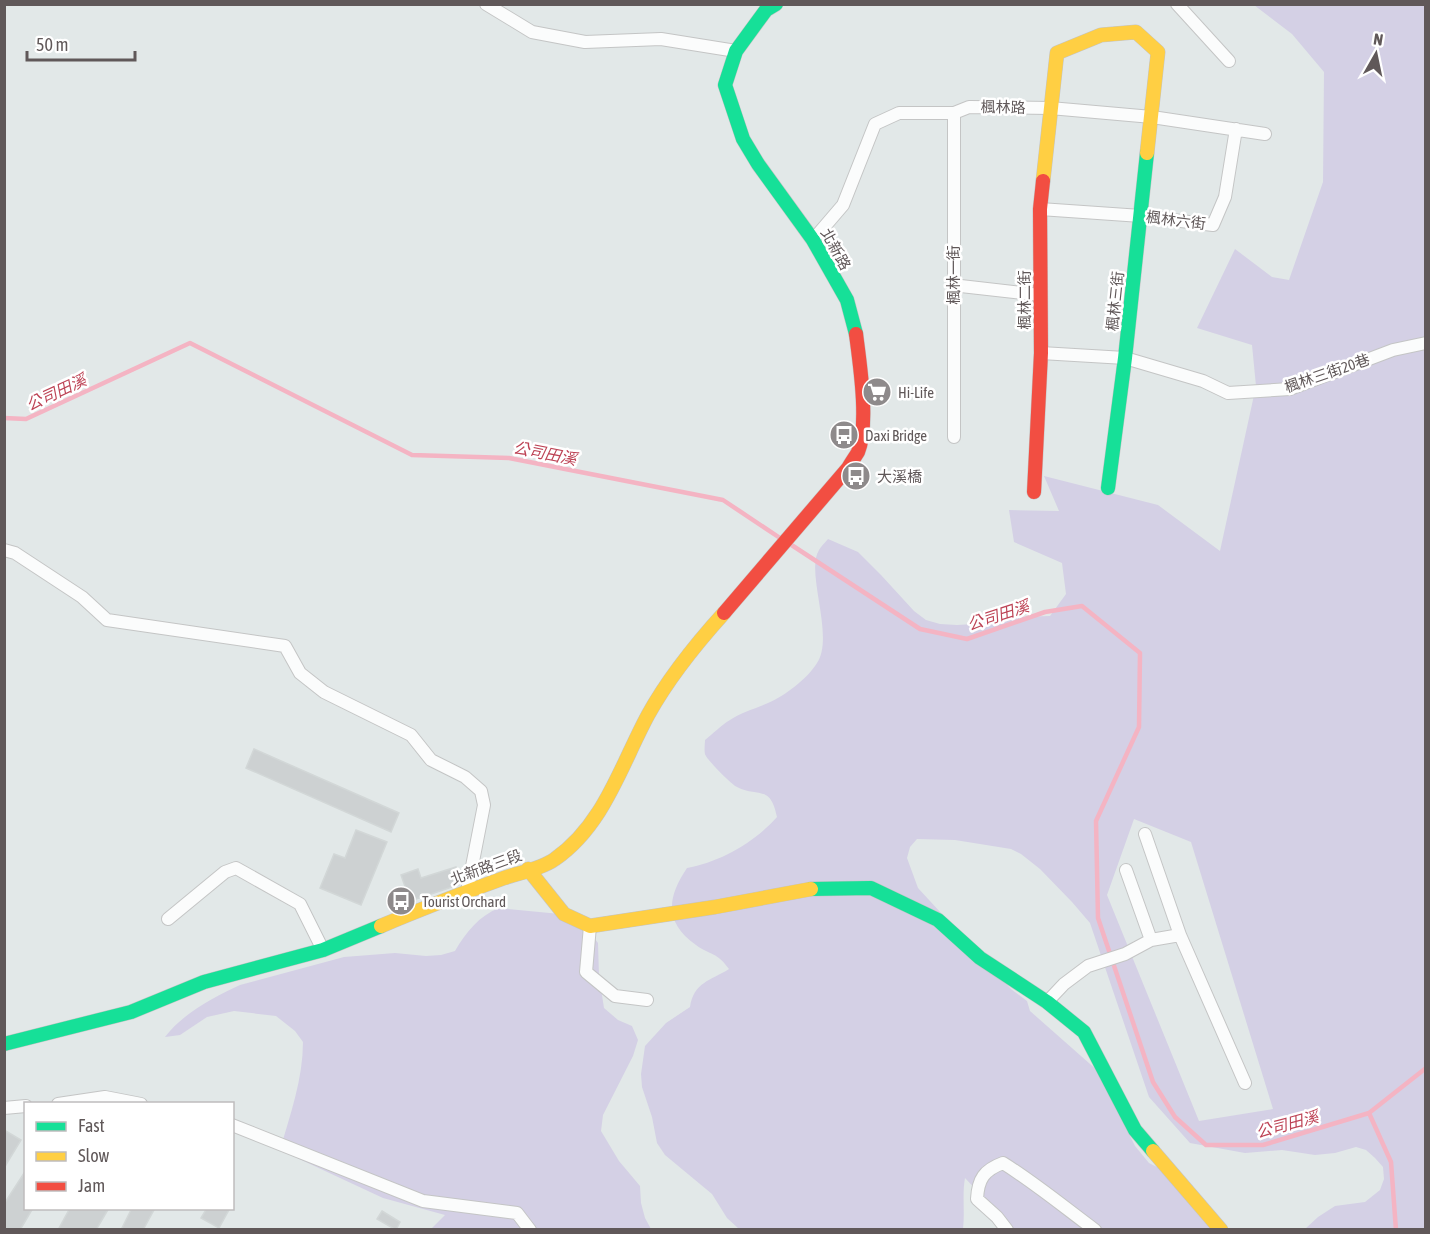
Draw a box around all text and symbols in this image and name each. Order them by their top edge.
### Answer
scale bar [27,24,135,62]
north arrow [1346,24,1406,84]
text: N [1372,30,1384,49]
text: 50 m [36,34,68,55]
street label: 楓林路 [980,98,1026,116]
street label: 楓林六街 [1145,208,1207,232]
street label: 北新路 [818,225,854,273]
street label: 楓林一街 [945,245,962,305]
street label: 楓林二街 [1016,270,1033,330]
street label: 楓林三街 [1103,270,1127,332]
street label: 楓林三街20巷 [1282,350,1372,396]
water label: 公司田溪 [23,369,91,414]
supermarket icon: Hi-Life [861,376,893,408]
place label: Hi-Life [898,384,934,401]
bus stop icon: Daxi Bridge [828,419,860,451]
place label: Daxi Bridge [865,427,927,444]
water label: 公司田溪 [512,438,580,468]
bus stop icon: 大溪橋 [840,460,872,492]
place label: 大溪橋 [877,468,922,485]
water label: 公司田溪 [965,596,1033,633]
street label: 北新路三段 [448,846,524,888]
bus stop icon: Tourist Orchard [385,885,417,917]
place label: Tourist Orchard [422,893,506,910]
legend [24,1102,234,1210]
water label: 公司田溪 [1254,1107,1322,1141]
text: Fast [78,1115,105,1136]
text: Slow [78,1145,109,1166]
text: Jam [78,1175,105,1196]

